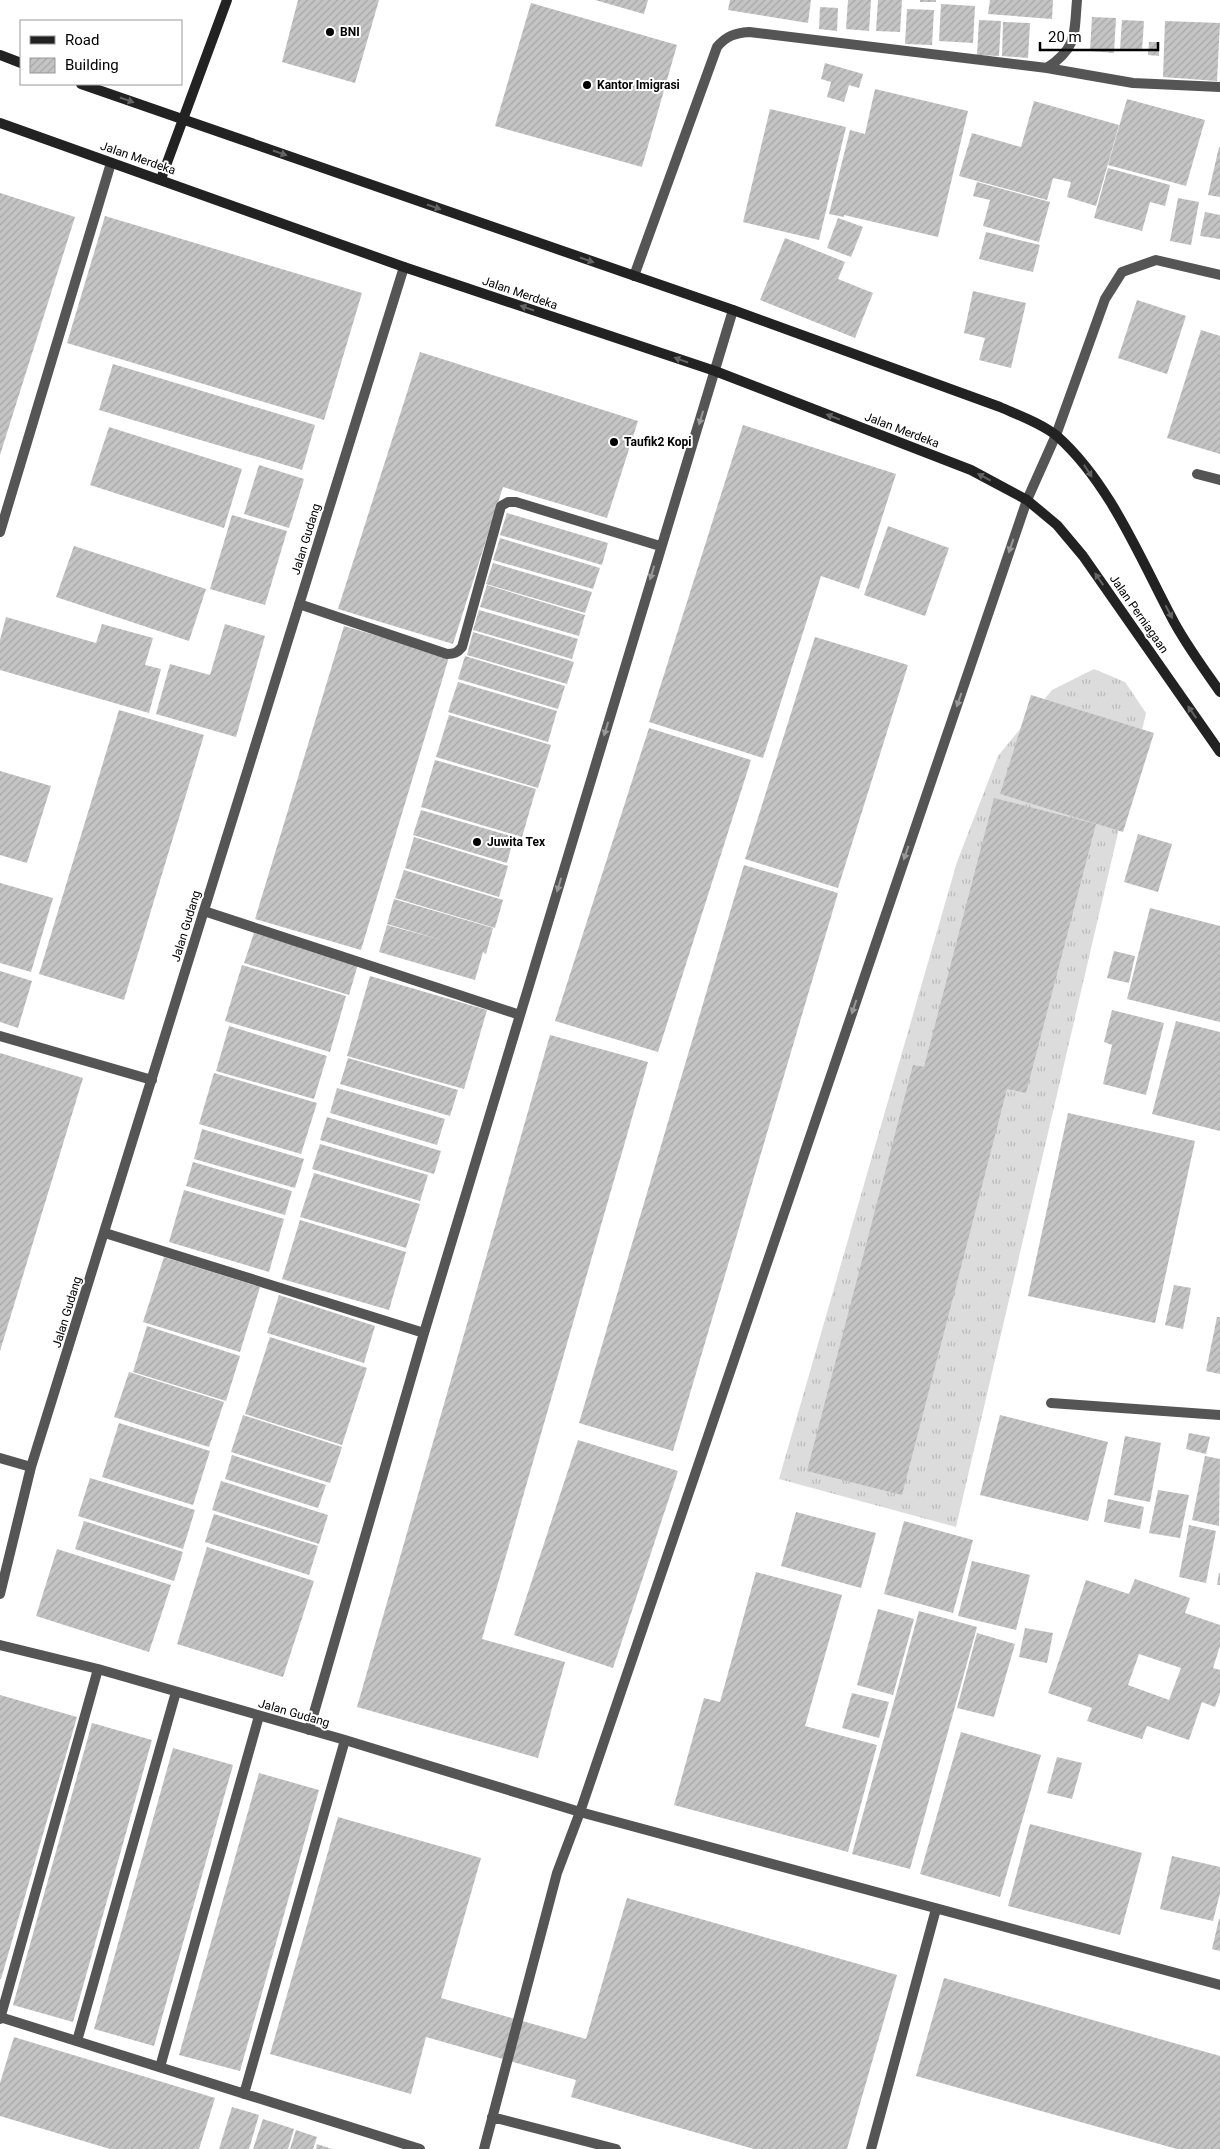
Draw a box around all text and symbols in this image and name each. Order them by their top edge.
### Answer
legend [20,20,182,85]
scale bar [1040,20,1158,52]
place label: BNI [340,25,360,39]
marker: BNI [324,26,336,38]
text: 20 m [1048,28,1082,46]
text: Road [65,31,99,49]
text: Building [65,56,119,74]
place label: Kantor Imigrasi [597,78,680,92]
marker: Kantor Imigrasi [581,79,593,91]
one-way arrow [120,96,135,104]
street label: Jalan Merdeka [98,139,178,177]
one-way arrow [273,150,288,158]
one-way arrow [427,203,442,211]
one-way arrow [580,257,595,264]
street label: Jalan Merdeka [480,274,560,312]
one-way arrow [519,304,534,311]
one-way arrow [673,356,688,363]
street label: Jalan Merdeka [863,409,941,451]
one-way arrow [696,411,704,426]
one-way arrow [825,413,840,421]
place label: Taufik2 Kopi [624,435,691,449]
marker: Taufik2 Kopi [608,436,620,448]
one-way arrow [1084,464,1093,478]
one-way arrow [976,473,991,481]
street label: Jalan Gudang [289,502,323,576]
one-way arrow [1007,538,1014,553]
one-way arrow [648,566,656,581]
one-way arrow [1094,572,1104,586]
street label: Jalan Perniagaan [1107,572,1171,656]
one-way arrow [1165,605,1173,619]
one-way arrow [955,692,962,707]
one-way arrow [1187,705,1197,719]
one-way arrow [601,721,609,736]
place label: Juwita Tex [487,835,546,849]
marker: Juwita Tex [471,836,483,848]
one-way arrow [902,846,909,861]
one-way arrow [555,877,563,892]
street label: Jalan Gudang [169,889,203,963]
one-way arrow [850,1000,858,1015]
street label: Jalan Gudang [50,1275,84,1349]
street label: Jalan Gudang [257,1696,331,1730]

